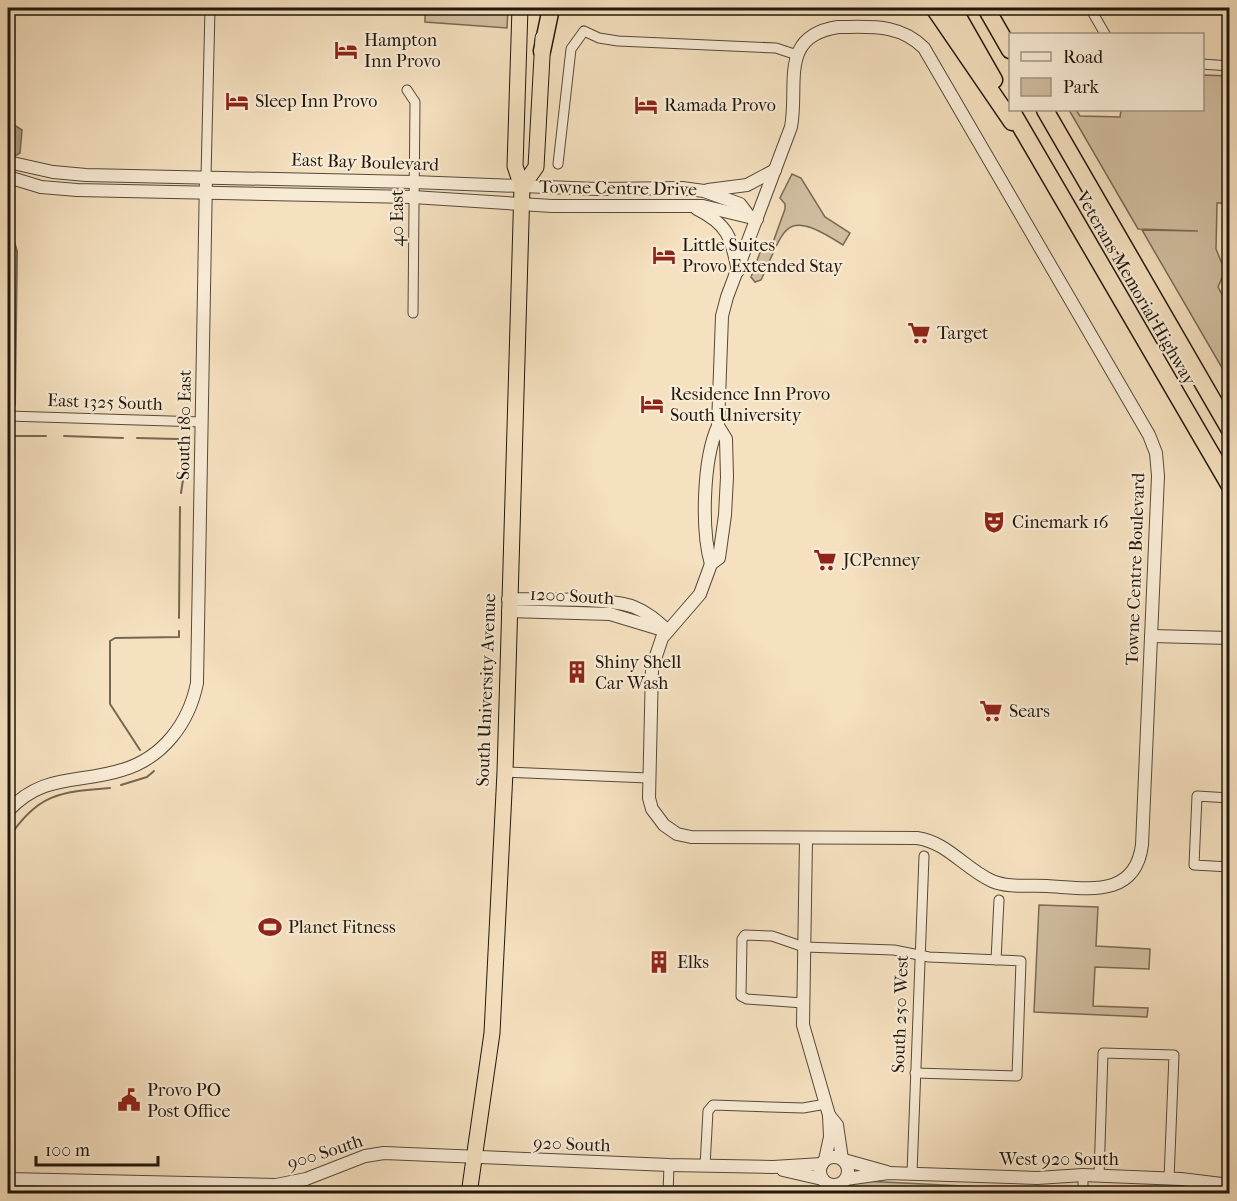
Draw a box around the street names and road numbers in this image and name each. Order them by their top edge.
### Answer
street label: East Bay Boulevard [291,149,440,176]
street label: Towne Centre Drive [539,177,697,200]
street label: Veterans Memorial Highway [1071,187,1201,390]
street label: 40 East [387,189,408,246]
street label: South 180 East [173,369,196,480]
street label: East 1325 South [47,390,163,415]
street label: Towne Centre Boulevard [1122,472,1149,666]
street label: 1200 South [529,584,615,609]
street label: South University Avenue [473,593,500,787]
street label: South 250 West [888,954,913,1073]
street label: 900 South [285,1130,366,1175]
street label: 920 South [533,1133,611,1156]
street label: West 920 South [998,1149,1119,1170]

